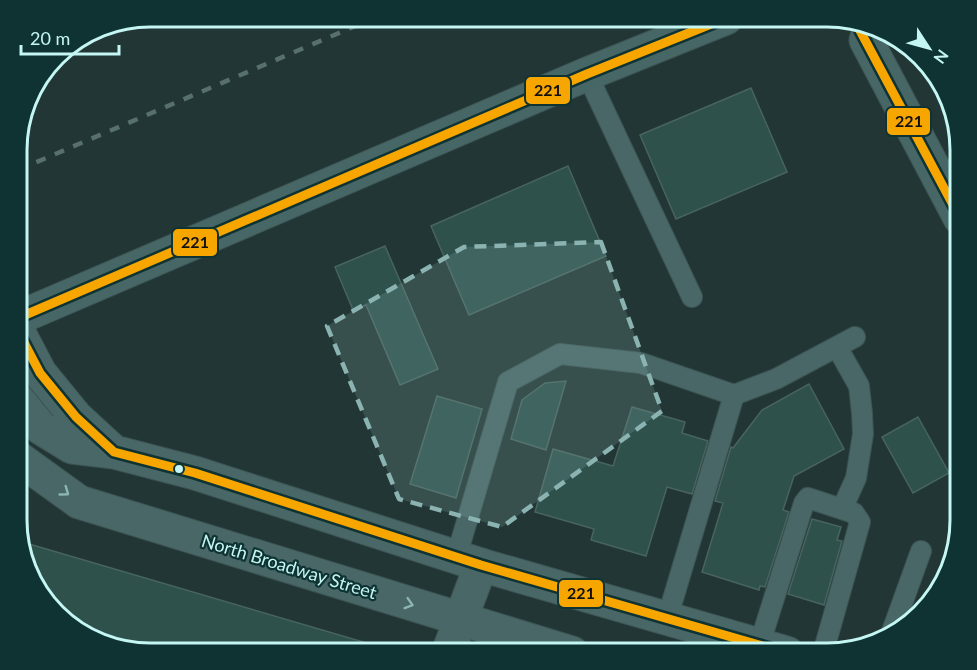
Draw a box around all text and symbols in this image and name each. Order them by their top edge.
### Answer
scale bar [21,18,118,56]
north arrow [899,18,959,78]
text: 20 m [30,27,70,49]
text: N [930,47,953,68]
line badge: 221 [525,76,571,105]
text: 221 [534,80,562,99]
line badge: 221 [886,107,931,136]
text: 221 [895,111,923,130]
line badge: 221 [172,228,218,257]
text: 221 [181,232,209,251]
unlabelled marker [173,463,185,475]
one-way arrow [58,485,69,496]
street label: North Broadway Street [199,529,380,603]
line badge: 221 [558,579,604,608]
text: 221 [567,583,595,602]
one-way arrow [403,597,414,609]

